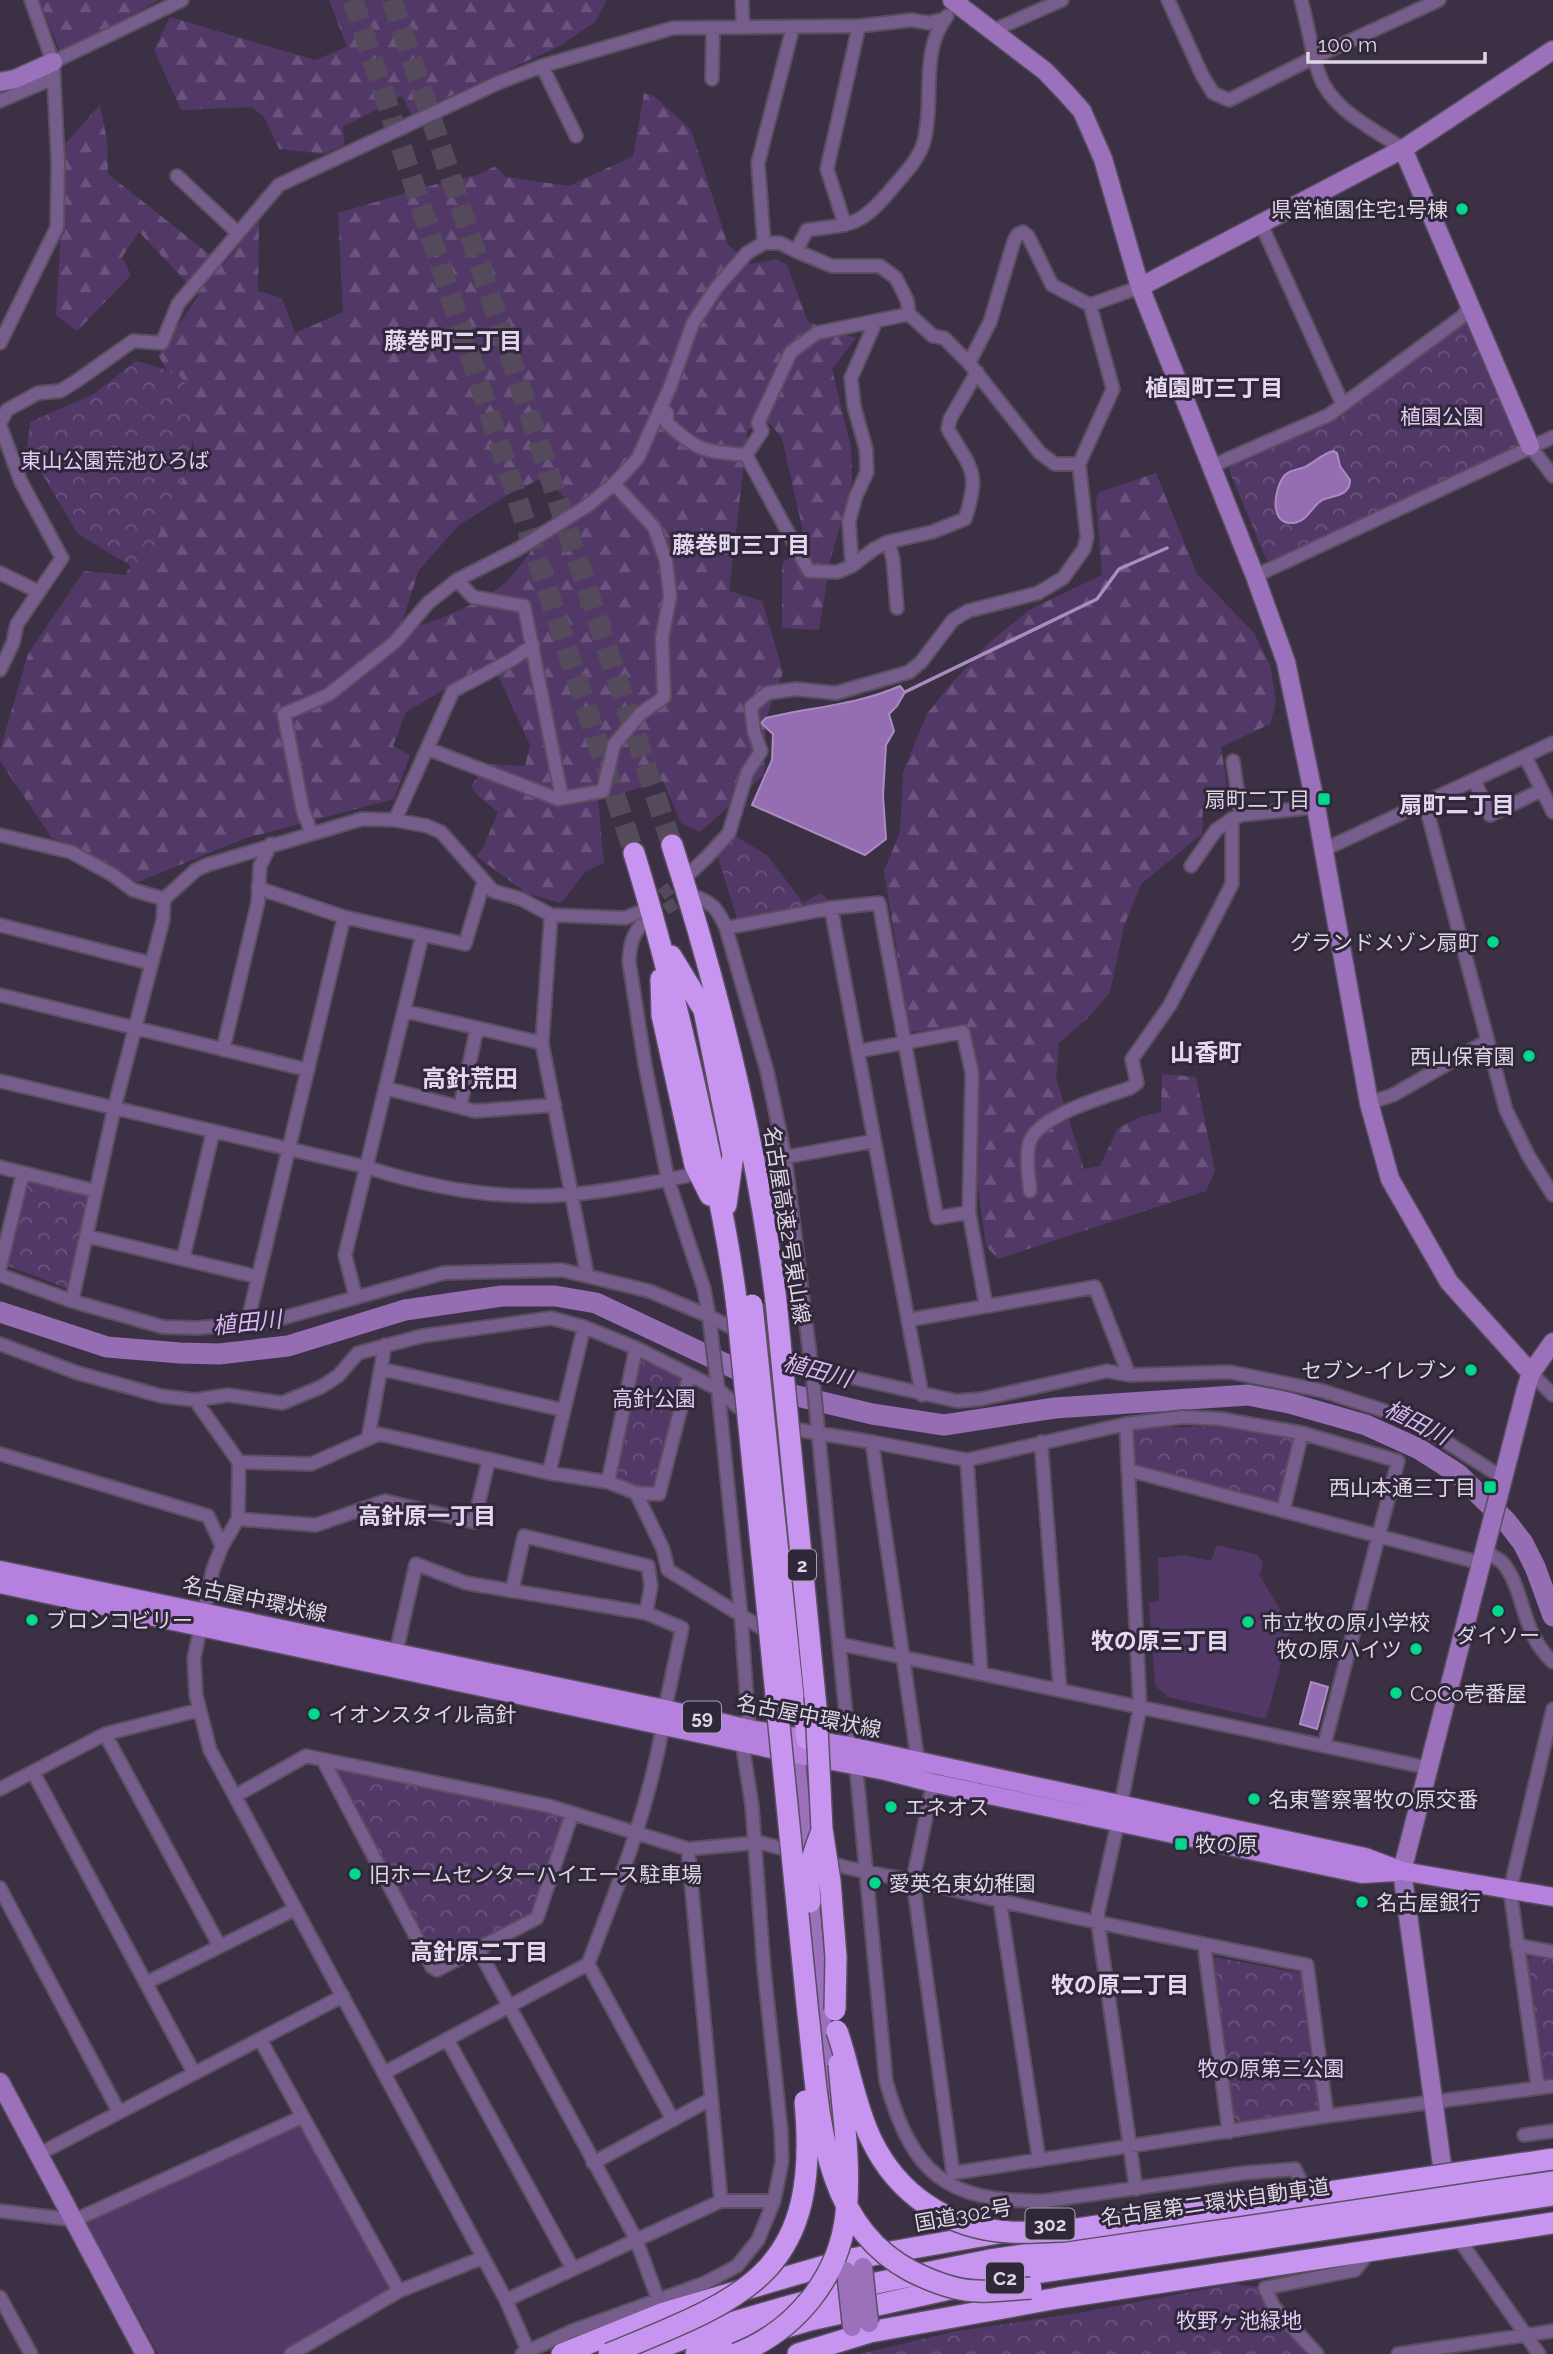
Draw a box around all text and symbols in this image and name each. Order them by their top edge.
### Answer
scale bar [1308,21,1485,65]
text: 100 m [1318,32,1377,57]
place label: 県営植園住宅1号棟 [1271,197,1448,222]
marker: 県営植園住宅1号棟 [1454,201,1470,217]
district label: 藤巻町二丁目 [384,327,522,354]
district label: 植園町三丁目 [1145,374,1283,401]
park label: 植園公園 [1400,404,1484,429]
park label: 東山公園荒池ひろば [21,448,210,473]
district label: 藤巻町三丁目 [672,531,810,558]
place label: 扇町二丁目 [1205,787,1310,812]
marker: 扇町二丁目 [1316,791,1332,807]
district label: 扇町二丁目 [1400,791,1515,818]
place label: グランドメゾン扇町 [1290,930,1479,955]
marker: グランドメゾン扇町 [1485,934,1501,950]
district label: 山香町 [1170,1038,1242,1067]
place label: 西山保育園 [1410,1044,1515,1069]
marker: 西山保育園 [1521,1048,1537,1064]
district label: 高針荒田 [422,1064,518,1093]
street label: 名古屋高速2号東山線 [759,1124,815,1326]
water label: 植田川 [211,1305,286,1339]
water label: 植田川 [780,1348,857,1393]
place label: セブン-イレブン [1301,1358,1457,1383]
marker: セブン-イレブン [1463,1362,1479,1378]
park label: 高針公園 [612,1386,696,1411]
water label: 植田川 [1380,1394,1457,1451]
place label: 西山本通三丁目 [1329,1475,1476,1500]
marker: 西山本通三丁目 [1482,1479,1498,1495]
district label: 高針原一丁目 [358,1502,496,1529]
road number: 2 [788,1550,816,1581]
street label: 名古屋中環状線 [181,1571,329,1627]
marker: ダイソー [1490,1603,1506,1619]
place label: ブロンコビリー [46,1608,193,1633]
place label: 市立牧の原小学校 [1262,1610,1430,1635]
marker: ブロンコビリー [24,1612,40,1628]
marker: 市立牧の原小学校 [1240,1614,1256,1630]
place label: ダイソー [1456,1623,1540,1648]
district label: 牧の原三丁目 [1091,1627,1229,1654]
place label: 牧の原ハイツ [1276,1637,1402,1662]
marker: 牧の原ハイツ [1408,1641,1424,1657]
place label: CoCo壱番屋 [1410,1681,1527,1706]
marker: CoCo壱番屋 [1388,1685,1404,1701]
street label: 名古屋中環状線 [734,1690,884,1742]
place label: イオンスタイル高針 [328,1702,517,1727]
road number: 59 [683,1702,721,1732]
marker: イオンスタイル高針 [306,1706,322,1722]
place label: 名東警察署牧の原交番 [1268,1787,1478,1812]
marker: 名東警察署牧の原交番 [1246,1791,1262,1807]
place label: エネオス [905,1795,989,1820]
marker: エネオス [883,1799,899,1815]
place label: 牧の原 [1195,1832,1258,1857]
marker: 牧の原 [1173,1836,1189,1852]
place label: 旧ホームセンターハイエース駐車場 [369,1862,702,1887]
marker: 旧ホームセンターハイエース駐車場 [347,1866,363,1882]
place label: 愛英名東幼稚園 [889,1871,1036,1896]
marker: 愛英名東幼稚園 [867,1875,883,1891]
place label: 名古屋銀行 [1376,1890,1481,1915]
marker: 名古屋銀行 [1354,1894,1370,1910]
district label: 高針原二丁目 [410,1938,548,1965]
district label: 牧の原二丁目 [1051,1971,1189,1998]
park label: 牧の原第三公園 [1198,2056,1345,2081]
street label: 名古屋第二環状自動車道 [1099,2174,1331,2230]
street label: 国道302号 [913,2194,1013,2236]
road number: 302 [1026,2208,1074,2240]
road number: C2 [986,2262,1024,2294]
park label: 牧野ヶ池緑地 [1176,2308,1302,2333]

